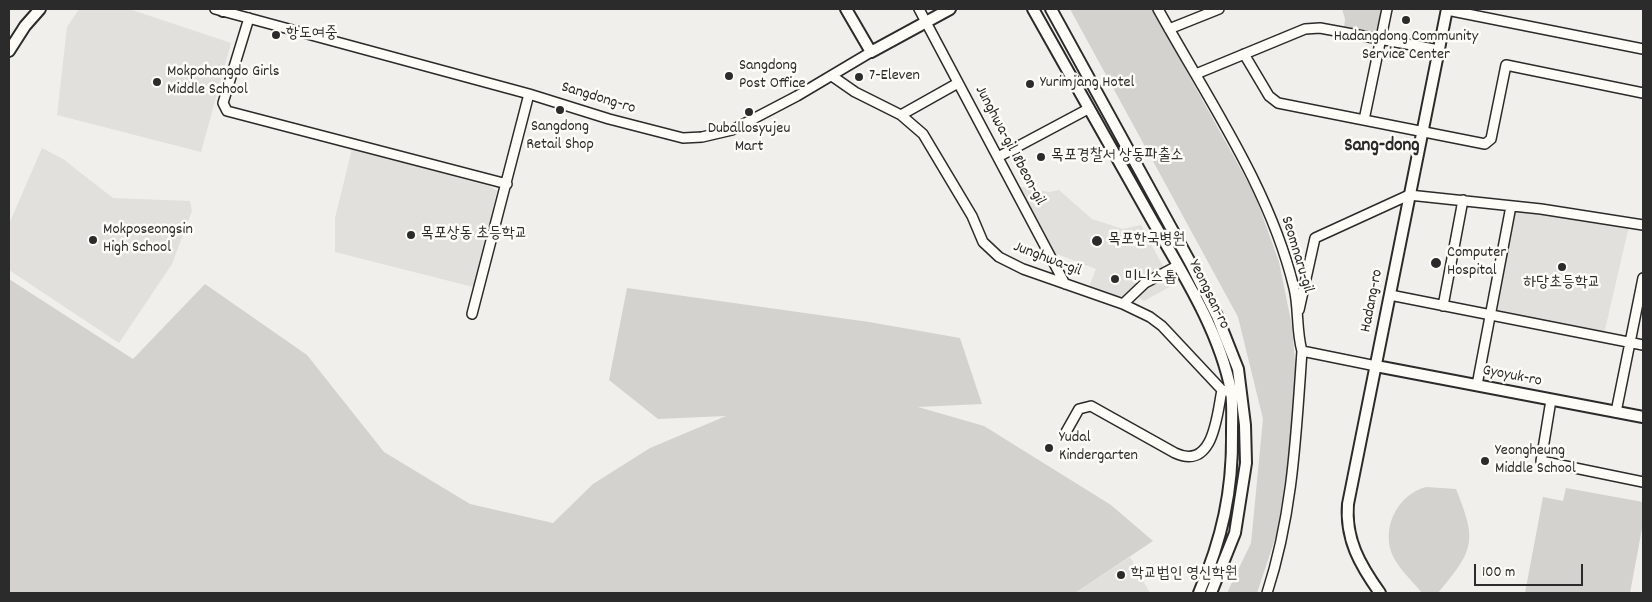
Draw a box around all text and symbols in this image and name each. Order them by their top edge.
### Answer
marker: Hadangdong Community Service Center [1400,14,1412,26]
place label: 항도여중 [286,25,338,45]
place label: Hadangdong Community Service Center [1334,28,1478,66]
marker: 항도여중 [270,29,282,41]
place label: Sangdong Post Office [739,57,806,95]
place label: Mokpohangdo Girls Middle School [167,63,280,101]
place label: 7-Eleven [869,67,920,87]
marker: Sangdong Post Office [723,70,735,82]
marker: 7-Eleven [853,71,865,83]
place label: Yurimjang Hotel [1040,74,1134,94]
marker: Mokpohangdo Girls Middle School [151,76,163,88]
marker: Yurimjang Hotel [1024,78,1036,90]
street label: Sangdong-ro [559,79,637,119]
street label: Junghwa-gil 18beon-gil [969,83,1049,209]
marker: Sangdong Retail Shop [554,104,566,116]
marker: Duballosyujeu Mart [743,106,755,118]
place label: Sangdong Retail Shop [526,118,594,156]
place label: Duballosyujeu Mart [708,120,790,158]
district label: Sang-dong [1344,136,1420,158]
place label: 목포경찰서 상동파출소 [1051,147,1183,167]
marker: 목포경찰서 상동파출소 [1035,151,1047,163]
street label: Seomnaru-gil [1275,214,1317,296]
place label: Mokposeongsin High School [103,221,193,259]
place label: 목포상동 초등학교 [421,225,528,245]
marker: 목포상동 초등학교 [405,229,417,241]
place label: 목포한국병원 [1108,231,1185,251]
marker: Mokposeongsin High School [87,234,99,246]
marker: 목포한국병원 [1090,234,1104,248]
street label: Junghwa-gil [1010,238,1084,282]
place label: Computer Hospital [1447,244,1506,282]
marker: Computer Hospital [1429,256,1443,270]
street label: Yeongsan-ro [1183,257,1233,333]
marker: 하당초등학교 [1556,261,1568,273]
street label: Hadang-ro [1358,268,1388,334]
place label: 미니스톱 [1125,269,1176,289]
marker: 미니스톱 [1109,273,1121,285]
place label: 하당초등학교 [1523,274,1601,294]
street label: Gyoyuk-ro [1481,362,1543,392]
place label: Yudal Kindergarten [1059,429,1138,467]
marker: Yudal Kindergarten [1043,442,1055,454]
place label: Yeongheung Middle School [1495,442,1576,480]
marker: Yeongheung Middle School [1479,455,1491,467]
scale bar [1477,554,1586,586]
text: 100 m [1482,562,1515,584]
place label: 학교법인 영신학원 [1131,565,1238,585]
marker: 학교법인 영신학원 [1115,569,1127,581]

